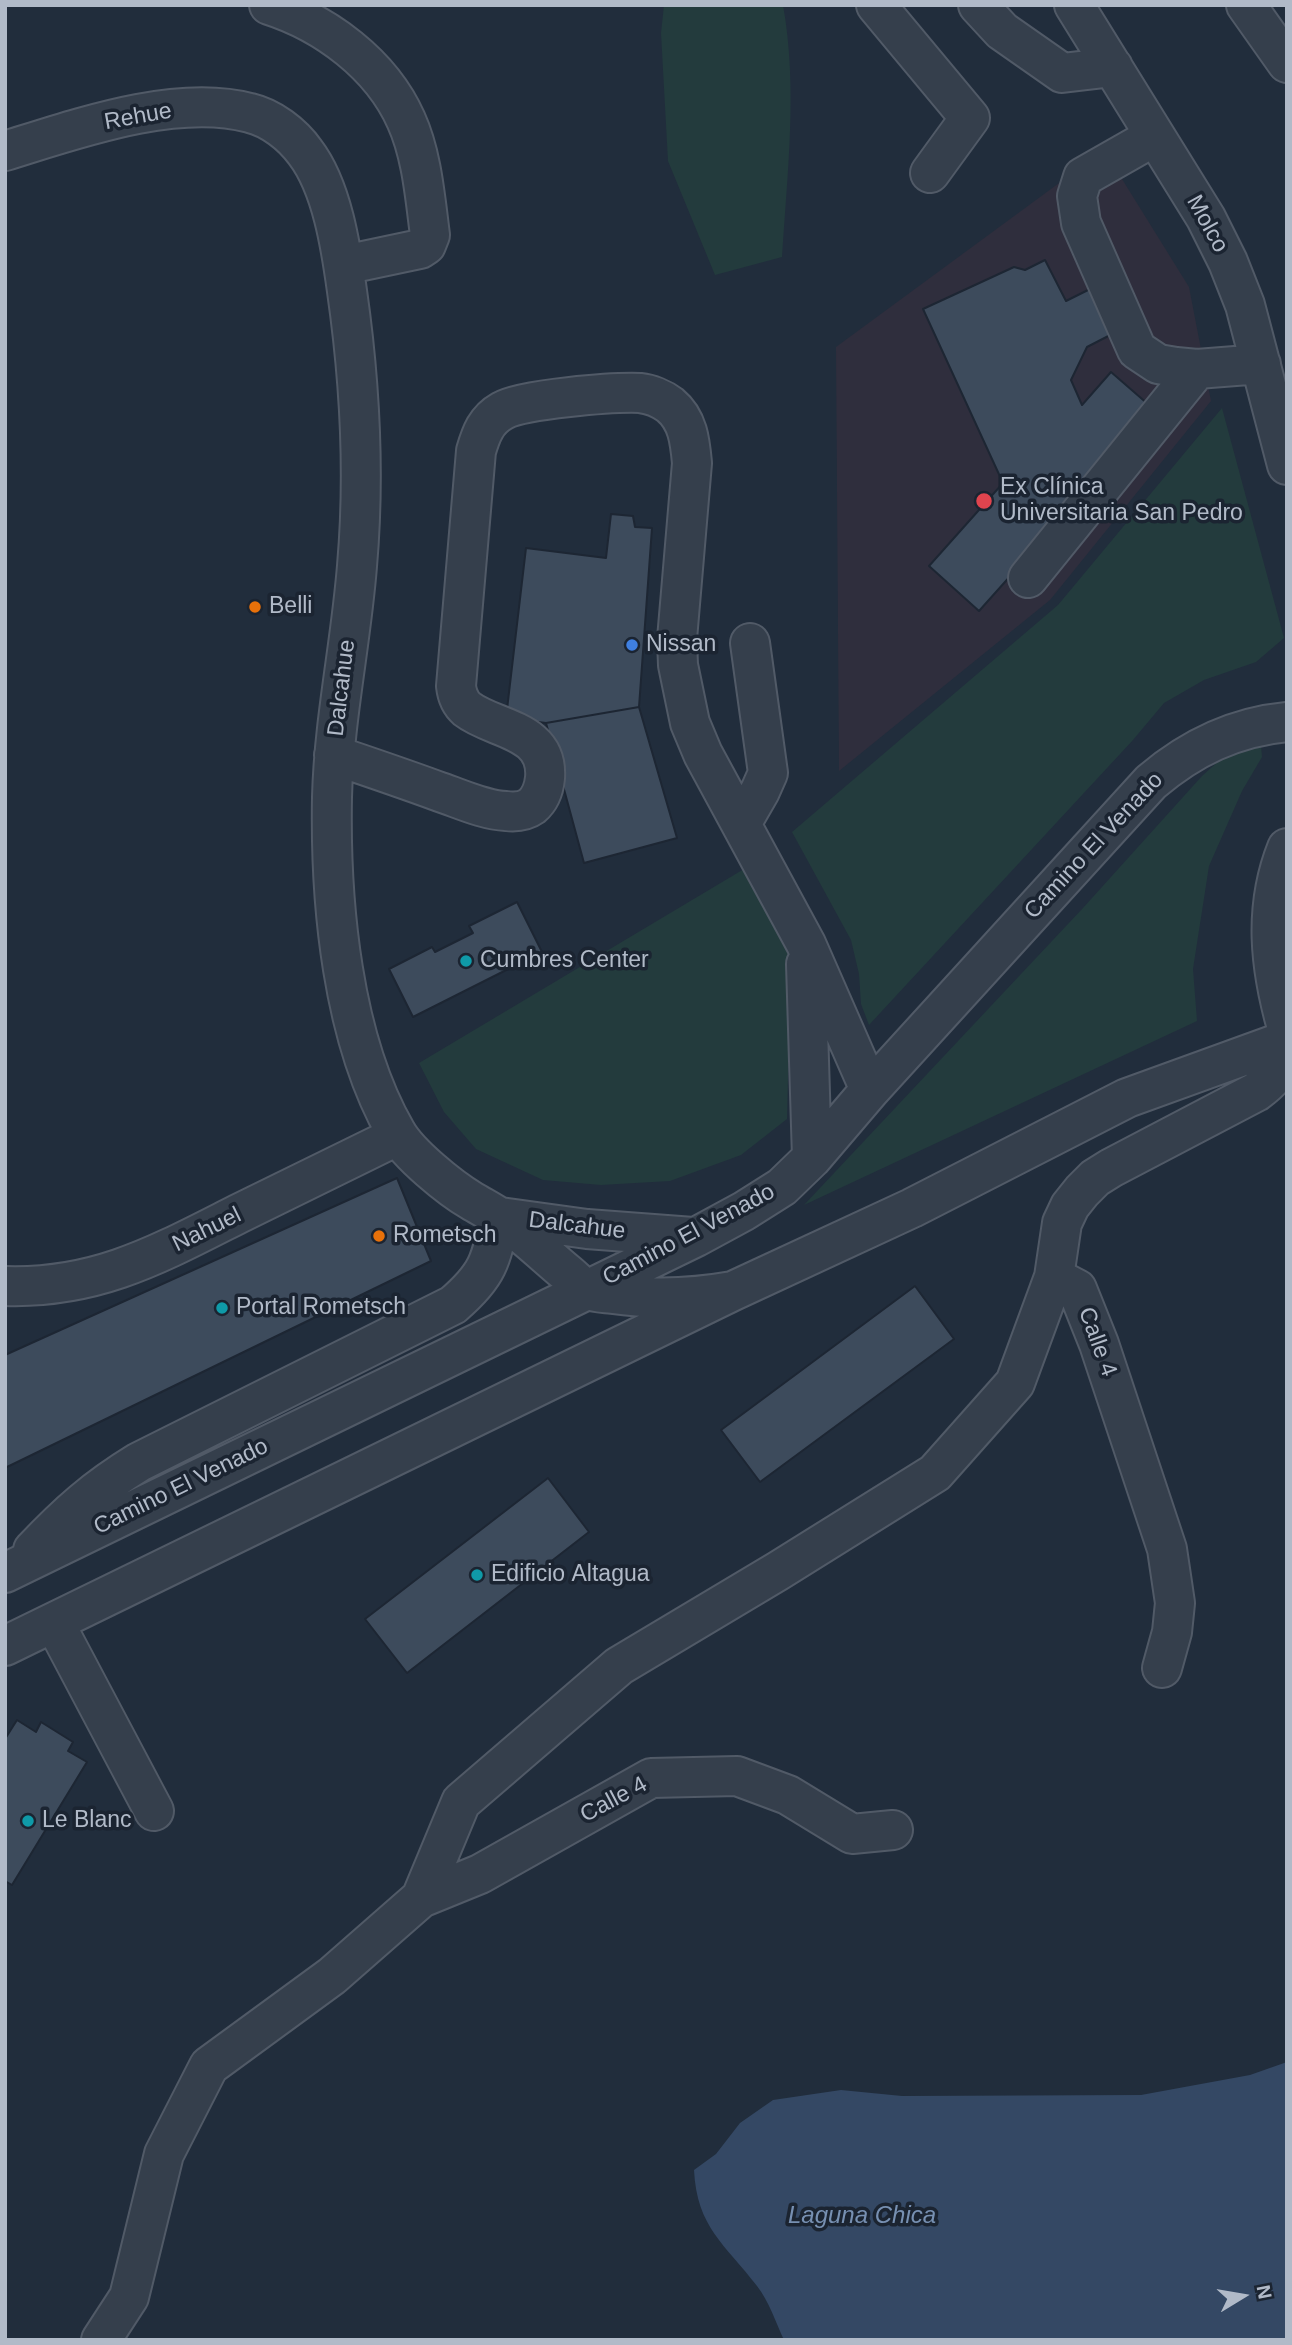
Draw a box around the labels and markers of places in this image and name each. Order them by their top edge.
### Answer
place label: Ex Clínica Universitaria San Pedro [1000,474,1243,528]
marker: Ex Clínica Universitaria San Pedro [974,491,994,511]
place label: Belli [269,593,312,621]
marker: Belli [247,599,263,615]
place label: Nissan [646,631,716,659]
marker: Nissan [624,637,640,653]
place label: Cumbres Center [480,947,649,975]
marker: Cumbres Center [458,953,474,969]
place label: Rometsch [393,1222,497,1250]
marker: Rometsch [371,1228,387,1244]
place label: Portal Rometsch [236,1294,406,1322]
marker: Portal Rometsch [214,1300,230,1316]
place label: Edificio Altagua [491,1561,650,1589]
marker: Edificio Altagua [469,1567,485,1583]
place label: Le Blanc [42,1807,132,1835]
marker: Le Blanc [20,1813,36,1829]

